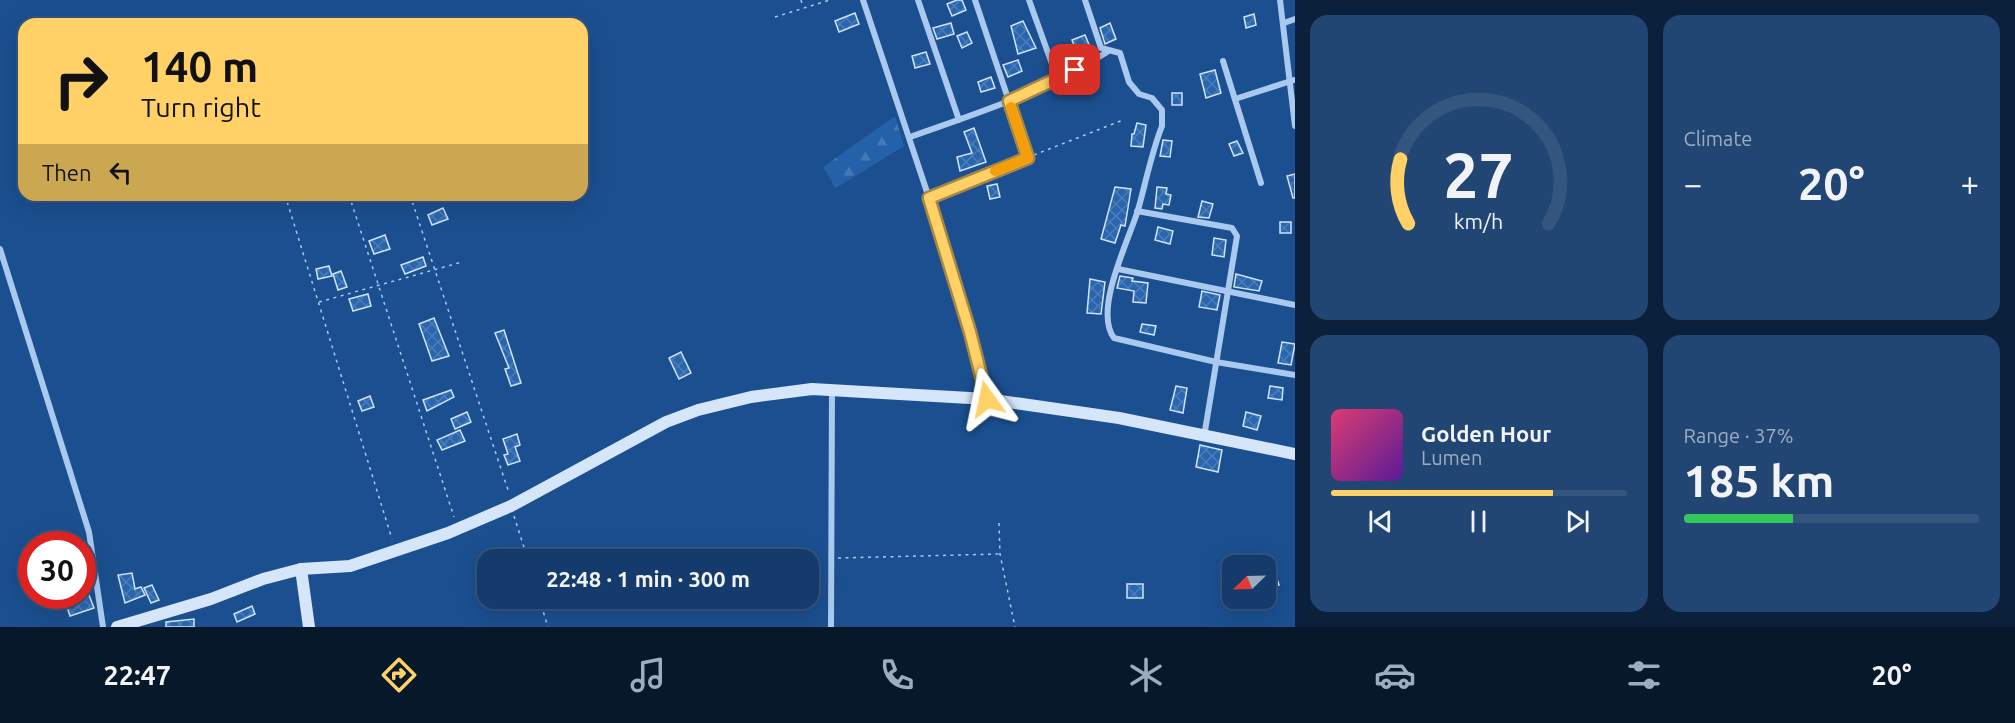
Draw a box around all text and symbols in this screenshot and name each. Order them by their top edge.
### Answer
icon: right [42,42,120,120]
text: 140 m [141,43,258,90]
pin [1049,44,1100,95]
icon: arrive [1058,53,1091,86]
text: Turn right [141,92,261,122]
text: Climate [1684,127,1752,150]
text: 27 [1444,140,1514,210]
icon: left [104,156,137,189]
text: 20° [1798,158,1865,209]
text: Then [42,160,92,185]
text: − [1684,165,1702,202]
text: + [1960,165,1979,202]
text: km/h [1454,210,1503,234]
position arrow [955,367,1019,431]
text: Golden Hour [1421,421,1551,446]
text: Range · 37% [1684,424,1794,447]
text: Lumen [1421,446,1482,469]
text: 185 km [1684,455,1834,506]
icon: previous [1364,505,1397,538]
icon: pause [1462,505,1495,538]
icon: next [1561,505,1594,538]
speed limit sign: 30 [18,531,96,609]
north arrow [1222,555,1276,609]
map controls [1222,555,1276,609]
text: 22:48 · 1 min · 300 m [546,566,750,591]
icon: directions [378,654,420,696]
icon: music [627,654,669,696]
icon: phone [876,654,918,696]
icon: climate [1125,654,1167,696]
icon: car [1374,654,1416,696]
icon: filters [1623,654,1665,696]
text: 22:47 [103,660,171,690]
text: 20° [1871,660,1911,690]

